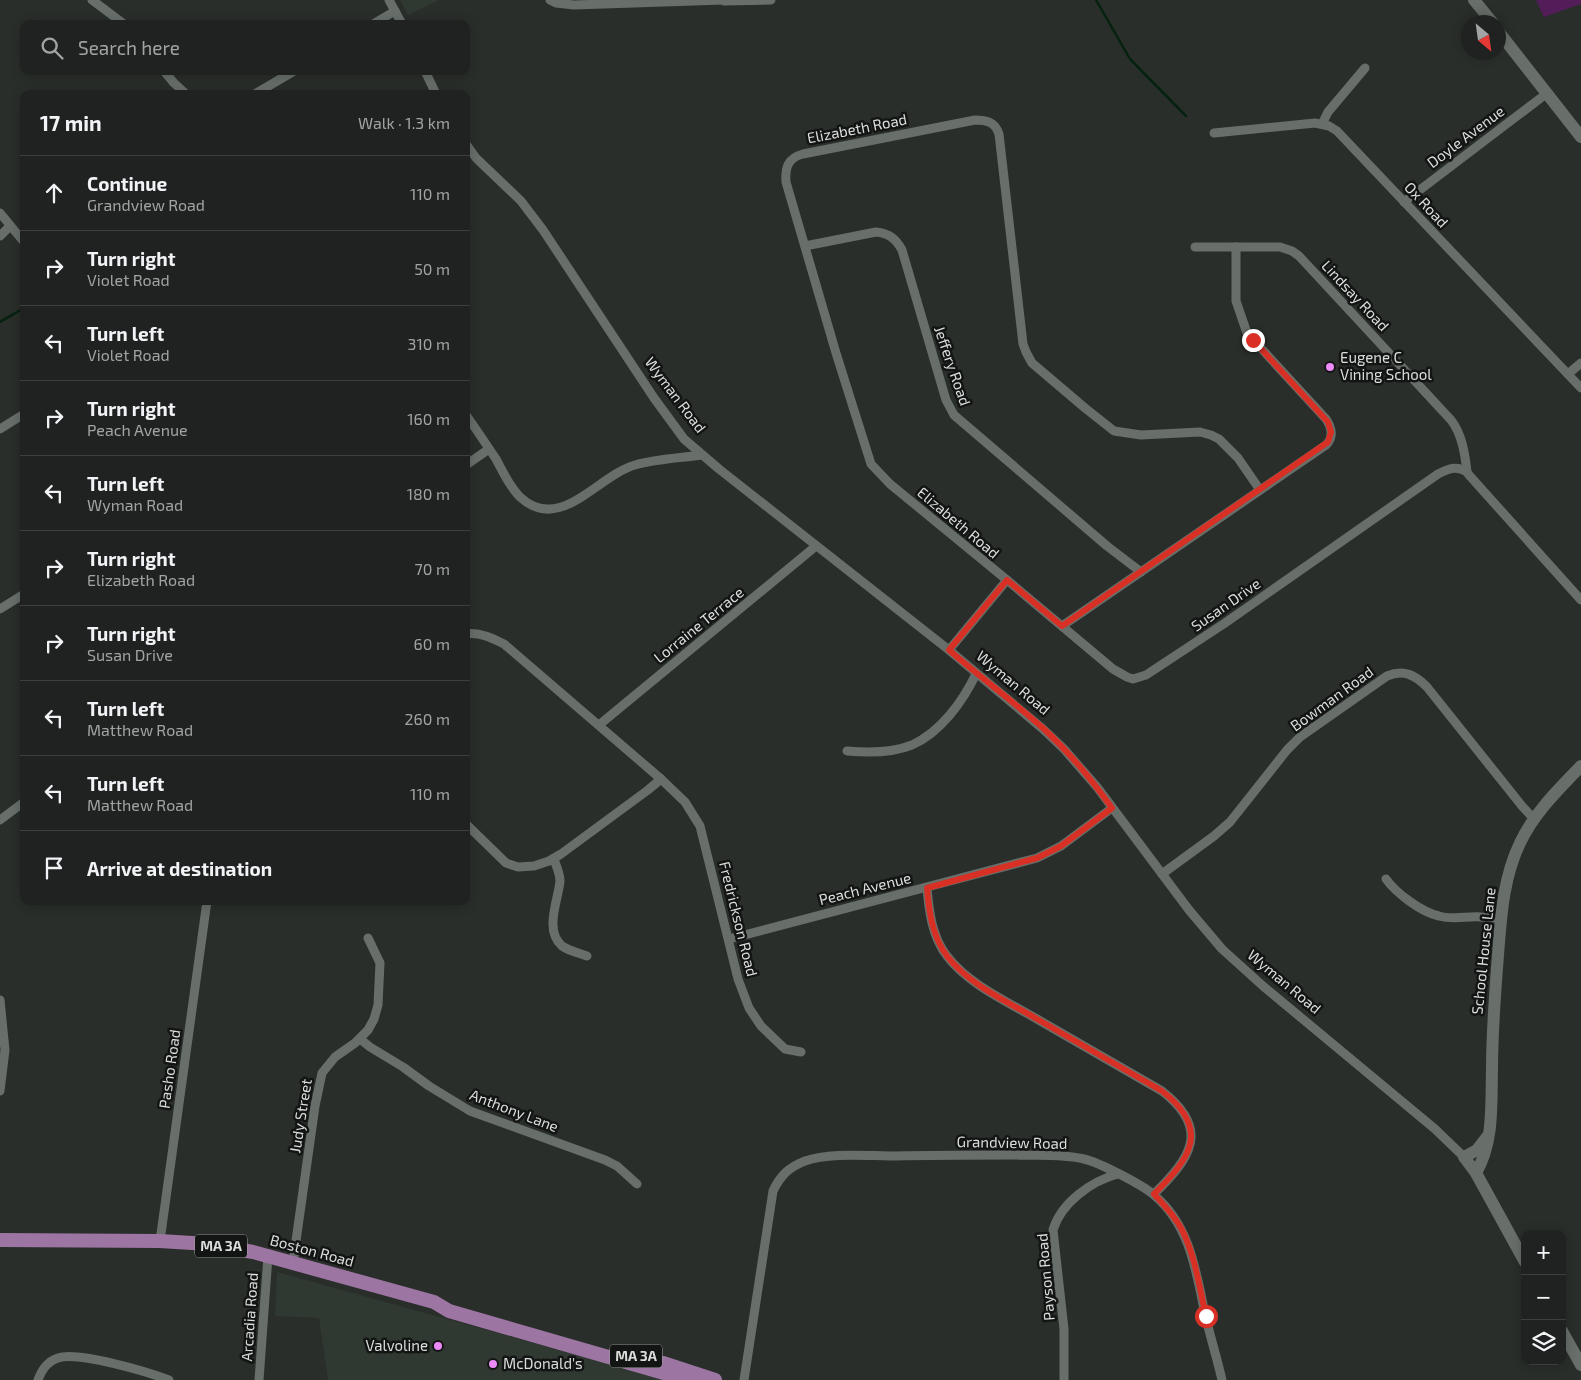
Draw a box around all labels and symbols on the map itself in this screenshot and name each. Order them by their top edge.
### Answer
north arrow [1461,15,1506,60]
street label: Doyle Avenue [1423,101,1508,171]
street label: Elizabeth Road [805,110,908,147]
street label: Ox Road [1401,178,1452,231]
street label: Lindsay Road [1318,256,1393,334]
street label: Jeffery Road [931,323,975,408]
route end [1242,329,1265,352]
place label: Eugene C Vining School [1340,348,1432,383]
street label: Wyman Road [641,353,710,436]
marker: Eugene C Vining School [1324,361,1336,373]
street label: Elizabeth Road [914,483,1003,562]
street label: Susan Drive [1187,574,1264,635]
street label: Lorraine Terrace [650,582,747,666]
street label: Wyman Road [973,646,1054,718]
street label: Bowman Road [1286,662,1376,734]
street label: Fredrickson Road [716,859,762,978]
street label: Peach Avenue [817,868,913,908]
street label: School House Lane [1467,886,1499,1015]
street label: Wyman Road [1244,945,1325,1017]
street label: Pasho Road [155,1028,183,1110]
street label: Judy Street [285,1077,315,1154]
street label: Anthony Lane [468,1085,561,1135]
street label: Grandview Road [957,1132,1067,1152]
street label: Boston Road [268,1230,356,1270]
street label: Payson Road [1032,1233,1058,1322]
road number: MA 3A [195,1234,247,1258]
street label: Arcadia Road [237,1272,261,1362]
route start [1195,1305,1218,1328]
place label: Valvoline [366,1336,428,1354]
marker: Valvoline [432,1340,444,1352]
road number: MA 3A [610,1344,662,1368]
place label: McDonald's [503,1354,583,1372]
marker: McDonald's [487,1358,499,1370]

